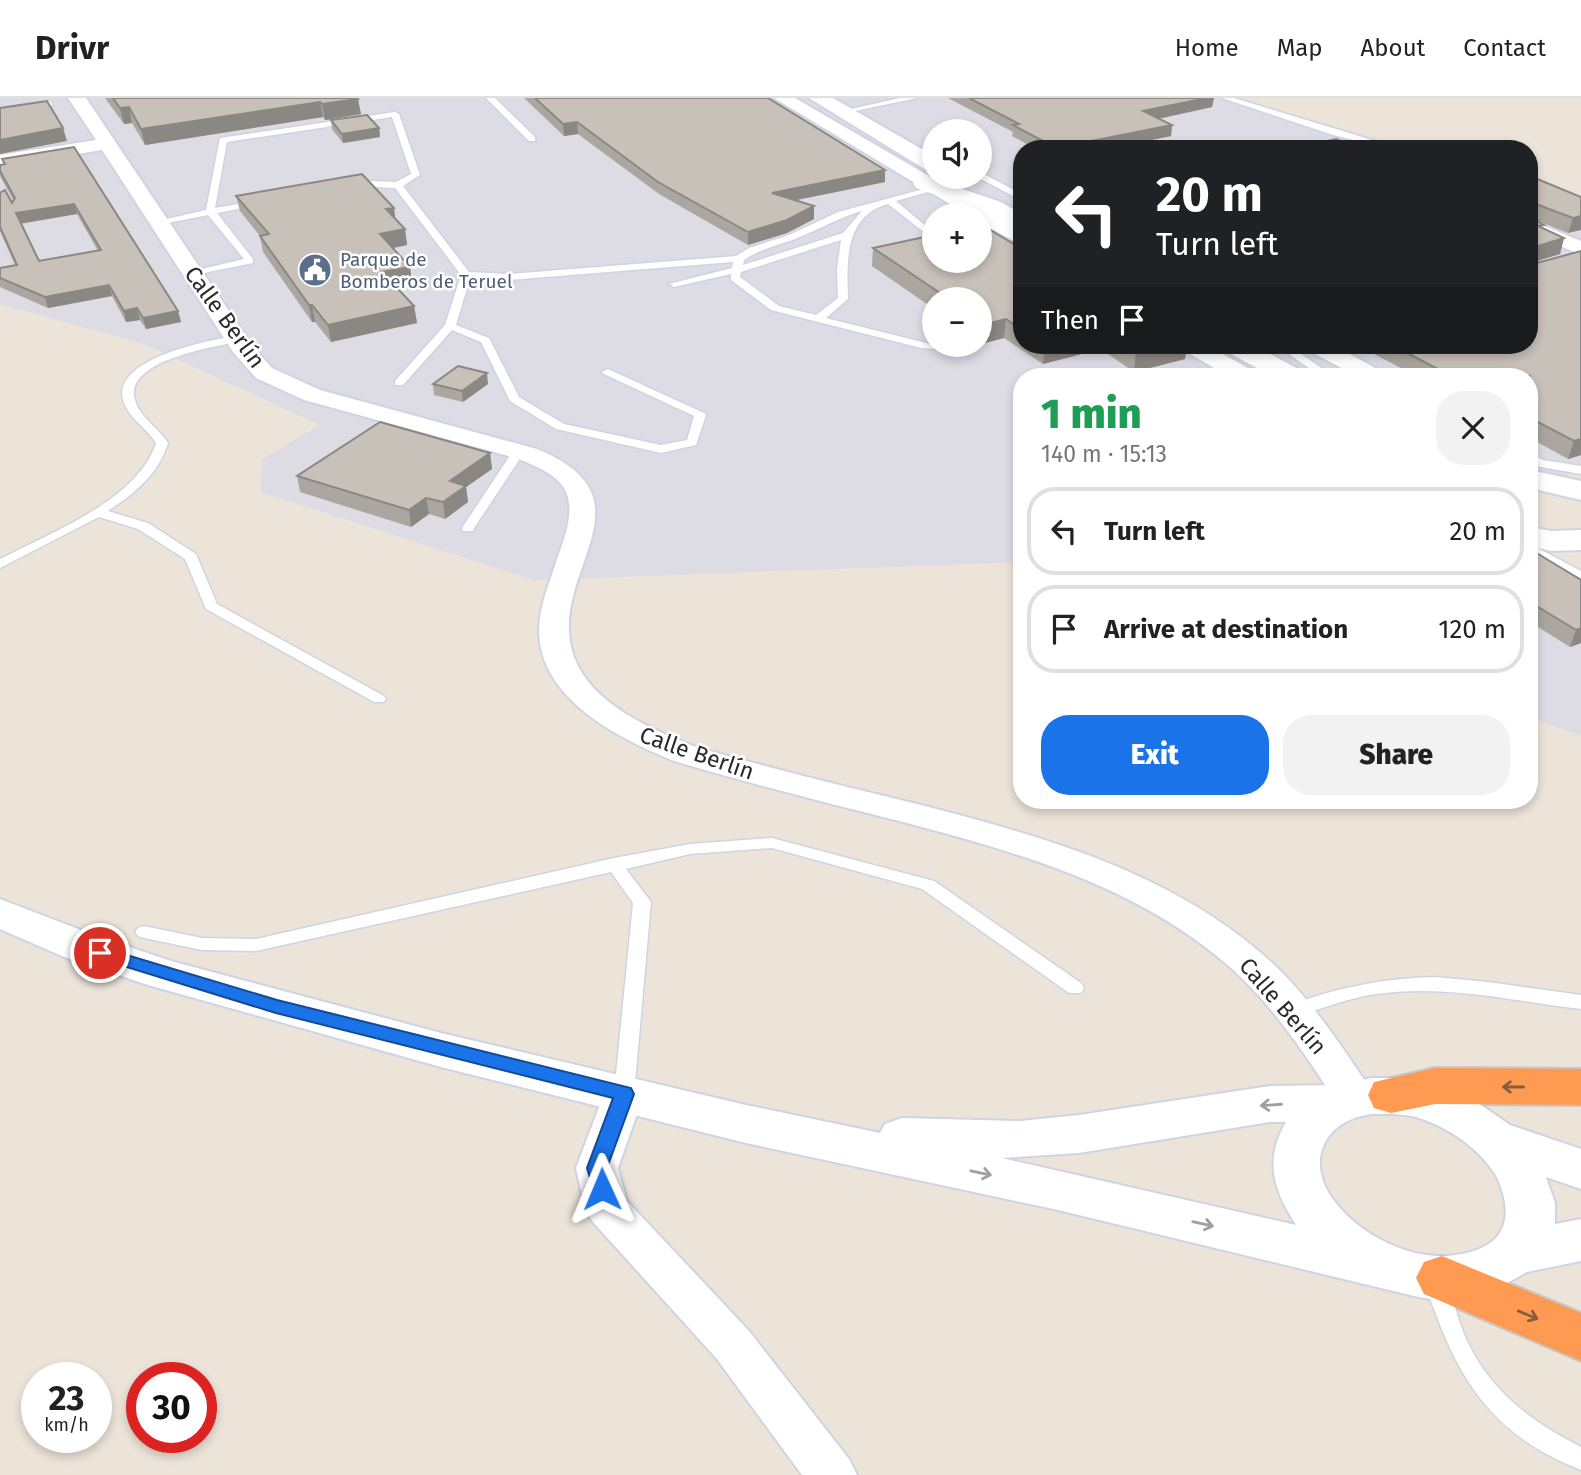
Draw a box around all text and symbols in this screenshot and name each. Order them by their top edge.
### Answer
text: Drivr [35,28,109,68]
text: Home [1175,34,1239,62]
text: Map [1277,34,1323,62]
text: About [1361,34,1425,62]
text: Contact [1463,34,1546,62]
map controls [922,119,992,357]
button: sound [922,119,992,189]
text: 20 m [1156,165,1263,224]
icon: left [1041,168,1132,259]
button: + [922,203,992,273]
text: Turn left [1156,225,1278,263]
place label: Parque de Bomberos de Teruel [340,248,513,293]
public building icon: Parque de Bomberos de Teruel [296,251,334,289]
street label: Calle Berlín [179,261,271,373]
button: − [922,287,992,357]
icon: arrive [1113,301,1151,339]
text: Then [1041,305,1099,336]
text: 1 min [1041,389,1142,439]
button: close [1436,391,1510,465]
text: 140 m · 15:13 [1041,440,1167,468]
icon: left [1045,512,1083,550]
text: Turn left [1104,516,1205,547]
text: 20 m [1449,516,1506,547]
icon: arrive [1045,610,1083,648]
text: Arrive at destination [1104,614,1348,645]
text: 120 m [1438,614,1506,645]
button: Exit [1041,715,1269,795]
button: Share [1283,715,1510,795]
street label: Calle Berlín [636,720,758,786]
pin [70,923,130,983]
icon: arrive [81,934,119,972]
street label: Calle Berlín [1233,952,1333,1060]
one-way arrow [1502,1080,1525,1094]
one-way arrow [1259,1098,1282,1111]
position arrow [565,1152,639,1226]
one-way arrow [969,1167,992,1181]
one-way arrow [1191,1218,1214,1231]
one-way arrow [1516,1309,1538,1322]
speed limit sign: 30 [126,1362,217,1453]
text: 23 [48,1377,85,1419]
text: km/h [44,1414,89,1436]

